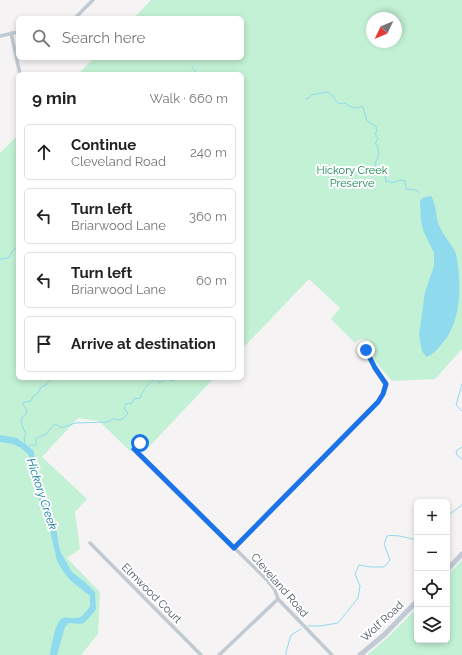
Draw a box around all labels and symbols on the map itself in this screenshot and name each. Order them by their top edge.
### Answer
north arrow [366,12,402,48]
park label: Hickory Creek Preserve [317,164,388,190]
route end [357,341,375,359]
route start [131,434,149,452]
water label: Hickory Creek [24,456,60,532]
street label: Cleveland Road [248,551,311,620]
street label: Elmwood Court [119,561,185,626]
street label: Wolf Road [359,598,406,644]

